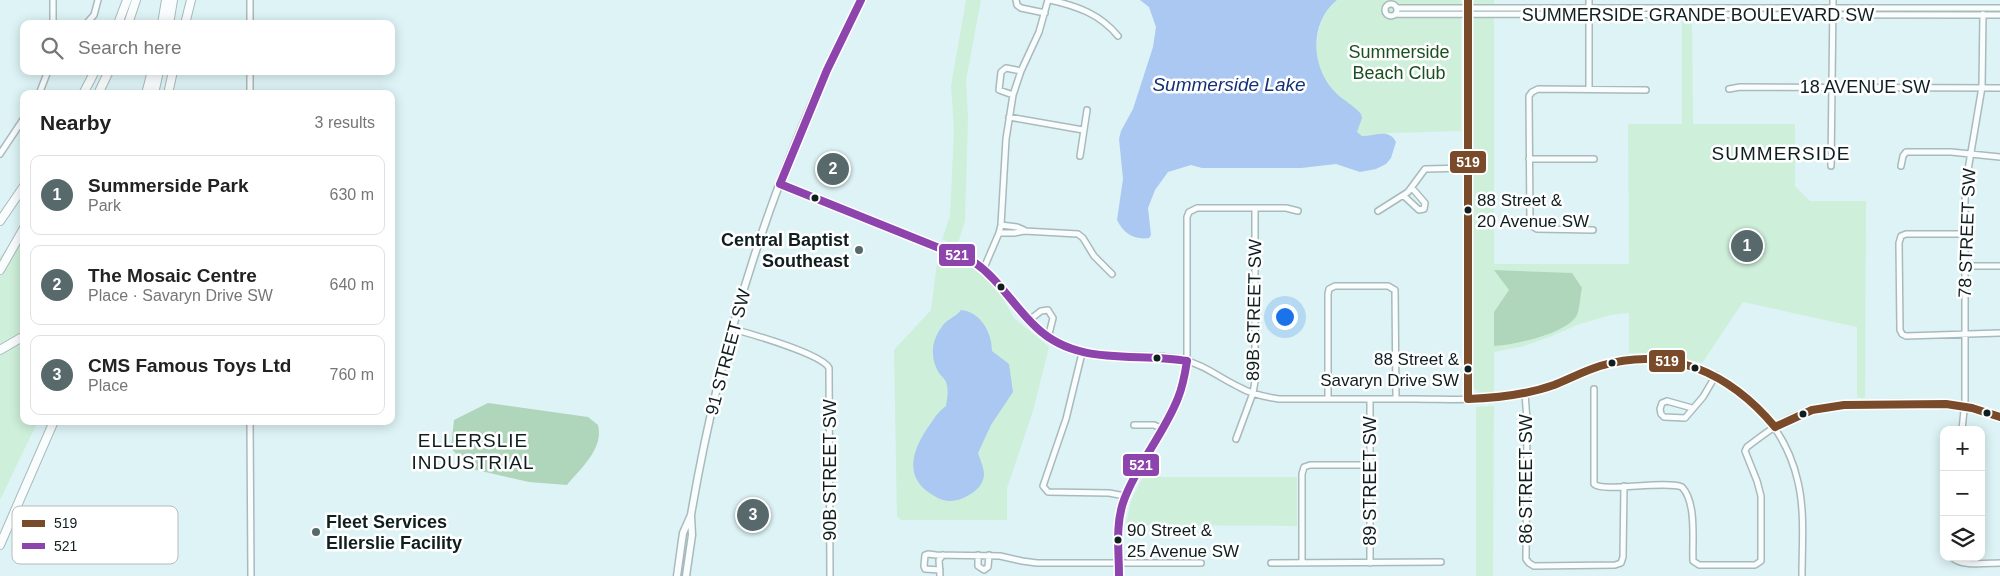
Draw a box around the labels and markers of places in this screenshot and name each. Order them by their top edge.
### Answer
pin: 2 [817,150,849,188]
place label: 88 Street & 20 Avenue SW [1477,191,1589,231]
unlabelled marker [810,193,820,203]
marker: 88 Street & 20 Avenue SW [1463,205,1473,215]
pin: 1 [1731,227,1763,265]
place label: Central Baptist Southeast [721,230,849,271]
marker: Central Baptist Southeast [853,244,865,256]
unlabelled marker [996,282,1006,292]
place label: 88 Street & Savaryn Drive SW [1320,350,1460,390]
unlabelled marker [1152,353,1162,363]
unlabelled marker [1607,358,1617,368]
unlabelled marker [1690,363,1700,373]
marker: 88 Street & Savaryn Drive SW [1463,364,1473,374]
unlabelled marker [1982,408,1992,418]
unlabelled marker [1798,409,1808,419]
pin: 3 [737,496,769,534]
place label: Fleet Services Ellerslie Facility [326,512,462,553]
place label: 90 Street & 25 Avenue SW [1127,521,1239,561]
marker: Fleet Services Ellerslie Facility [310,526,322,538]
marker: 90 Street & 25 Avenue SW [1113,535,1123,545]

